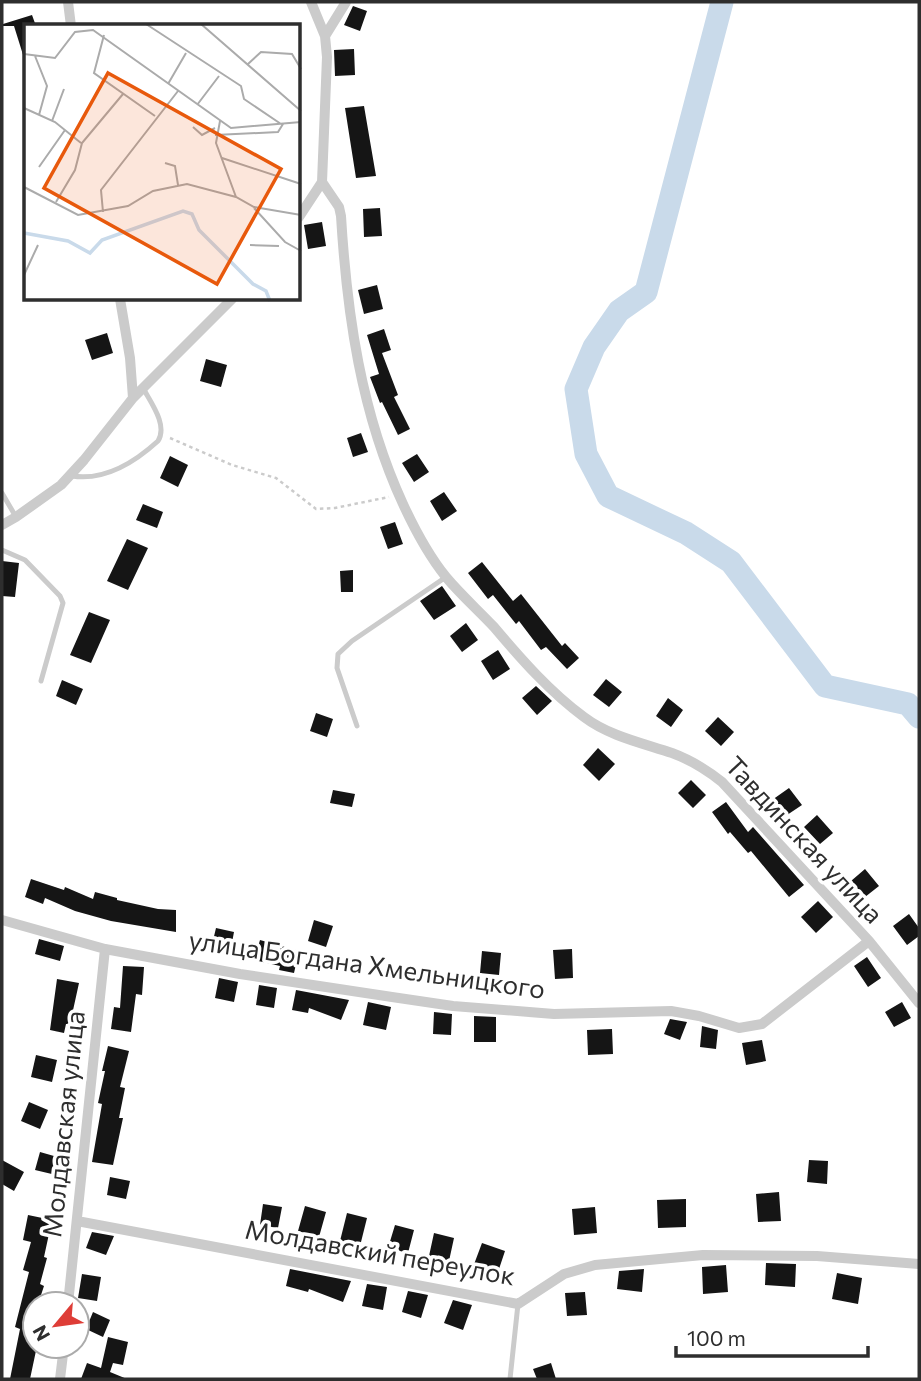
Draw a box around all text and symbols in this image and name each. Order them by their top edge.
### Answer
inset map [24,24,301,301]
street label: Тавдинская улица [720,749,890,929]
street label: улица Богдана Хмельницкого [187,923,547,1004]
street label: Молдавская улица [35,1009,90,1239]
street label: Молдавский переулок [243,1213,518,1291]
north arrow [21,1290,91,1360]
scale bar [676,1314,869,1358]
text: N [27,1322,54,1345]
text: 100 m [687,1325,746,1350]

